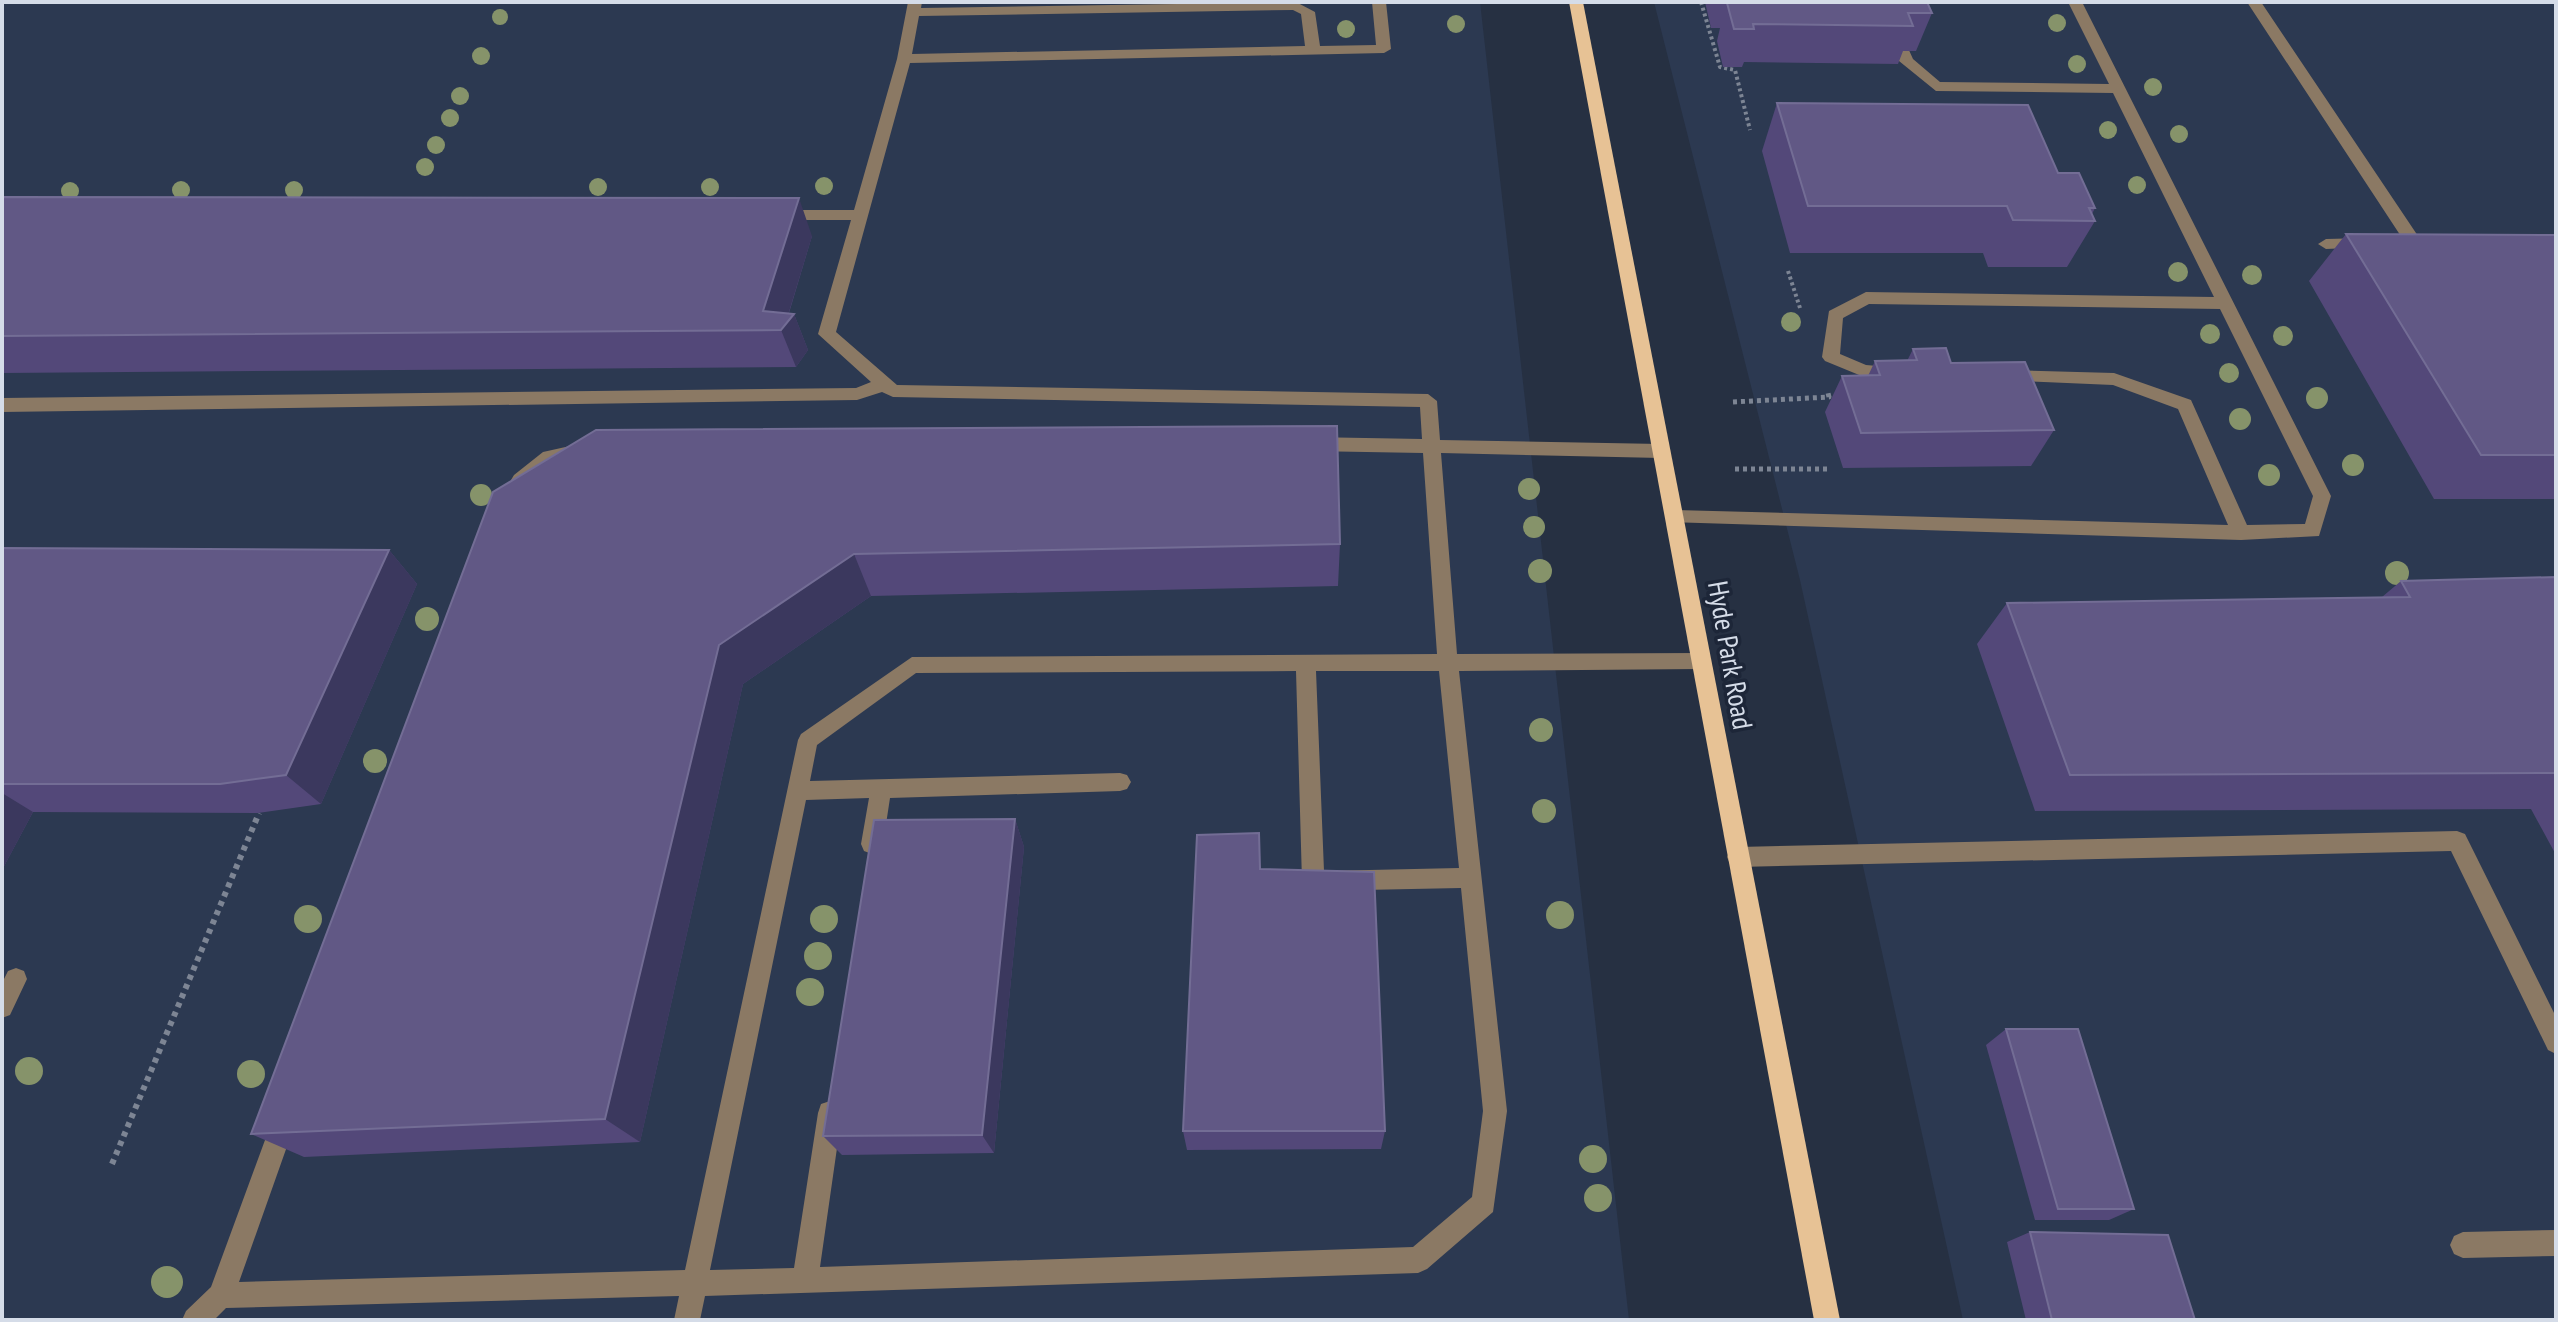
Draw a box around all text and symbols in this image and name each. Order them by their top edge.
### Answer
street label: Hyde Park Road [1700,578,1762,732]

